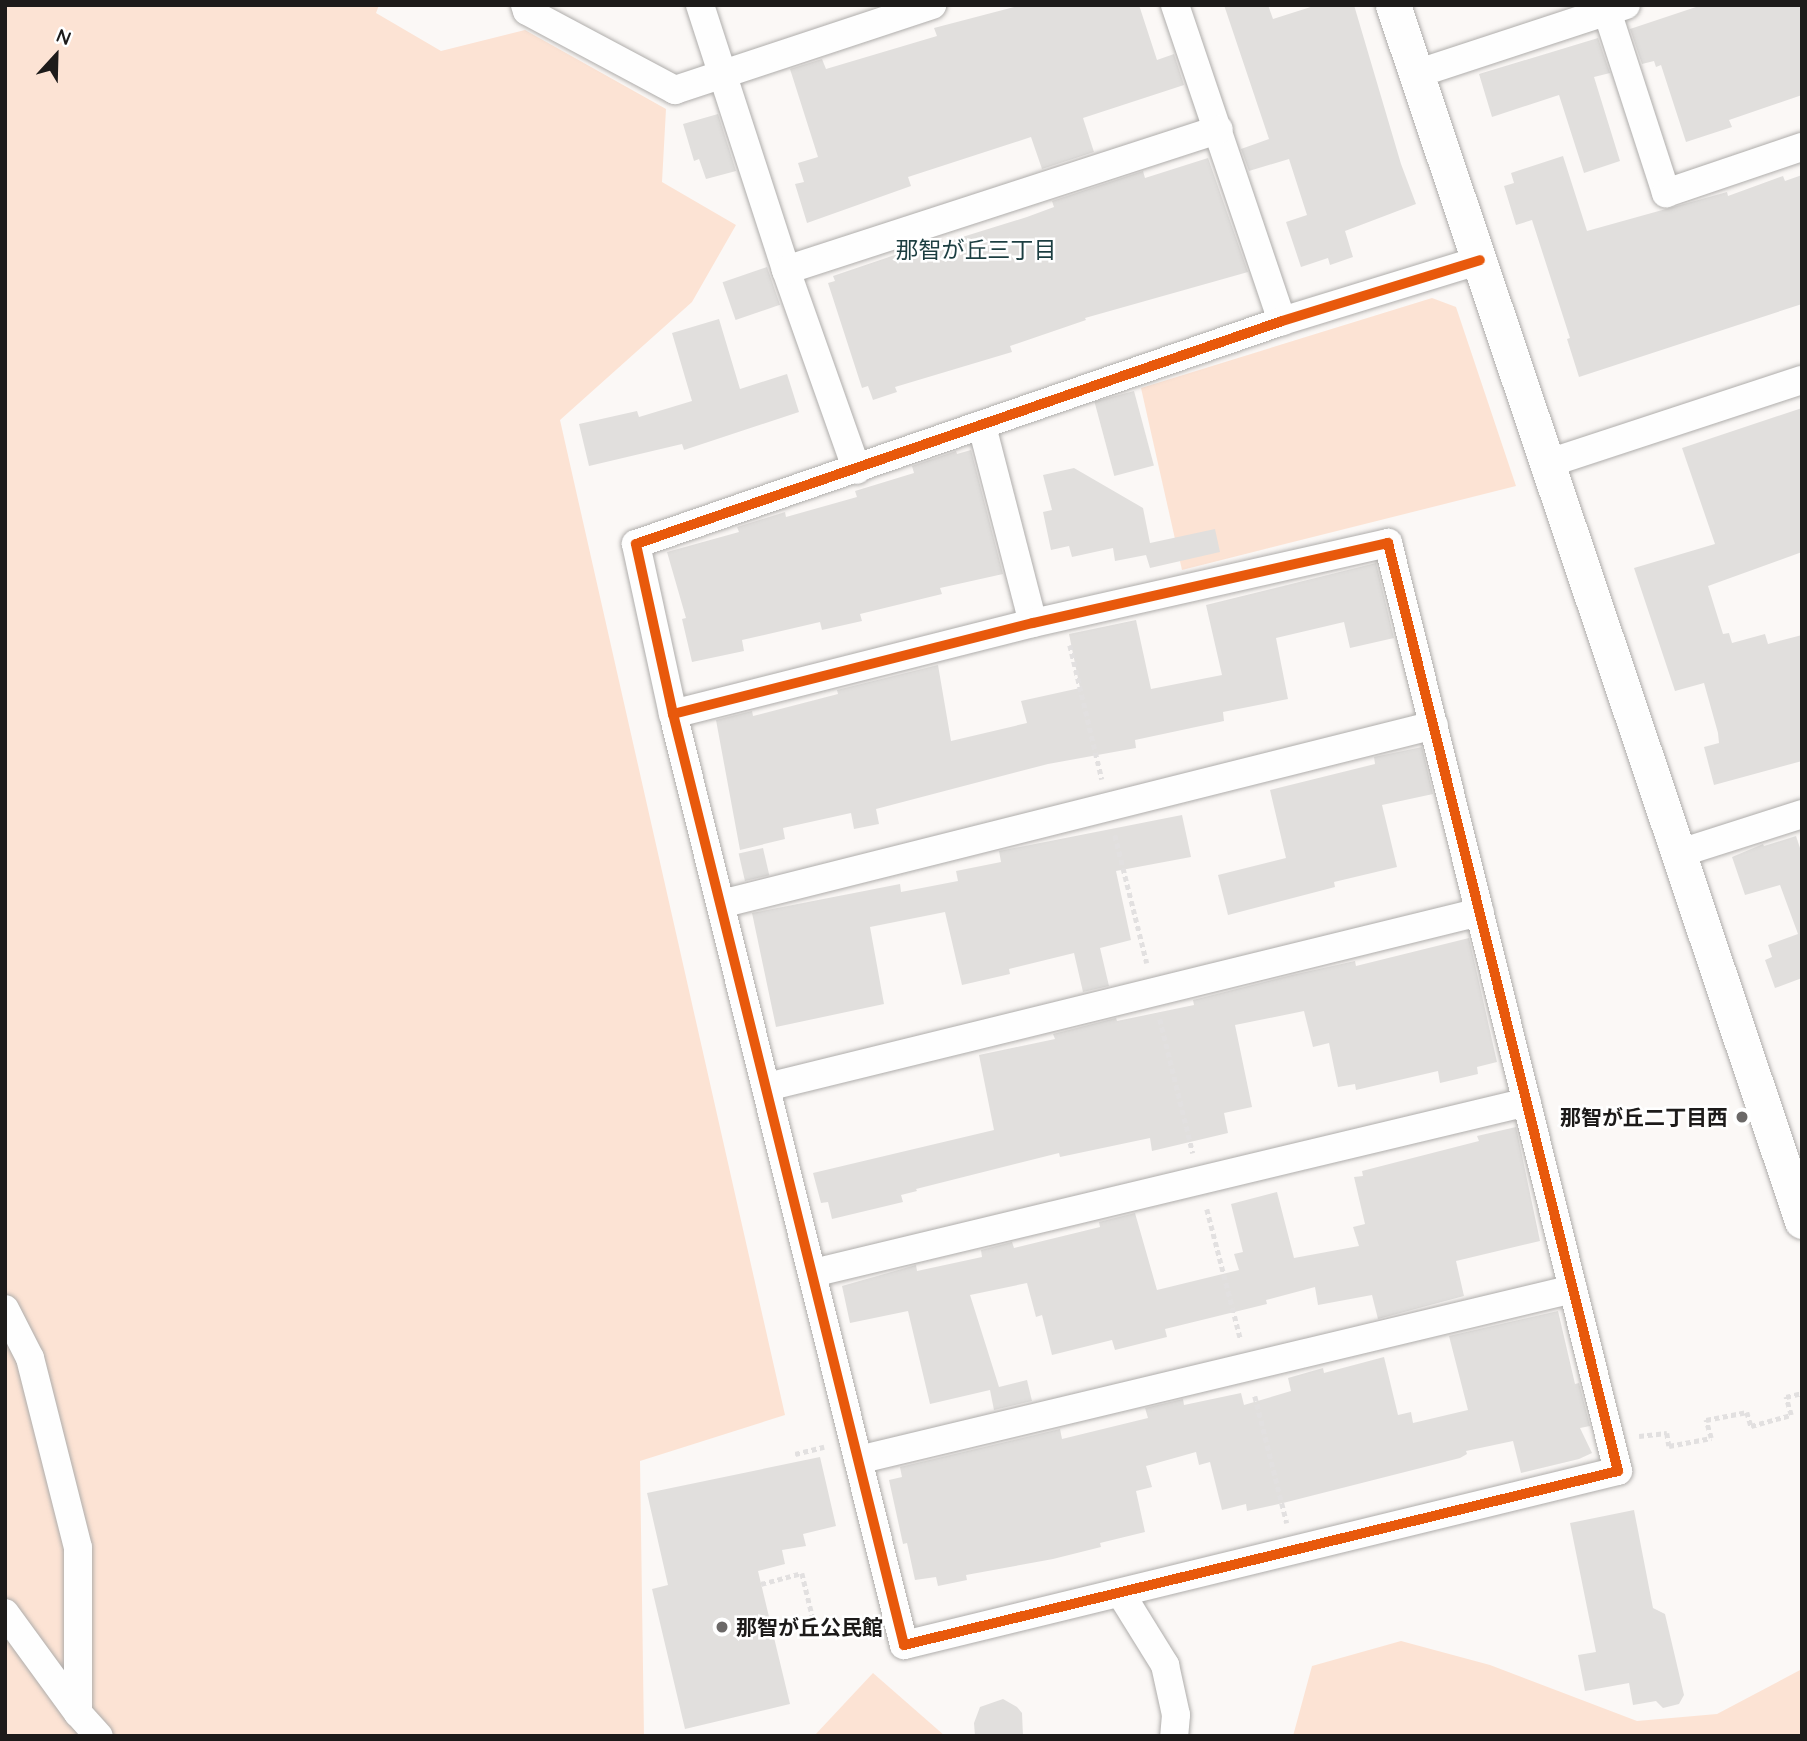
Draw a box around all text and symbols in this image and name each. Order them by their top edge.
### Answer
north arrow [21,21,91,91]
text: N [53,23,75,50]
district label: 那智が丘三丁目 [896,236,1056,264]
place label: 那智が丘二丁目西 [1560,1104,1728,1130]
marker: 那智が丘二丁目西 [1734,1109,1750,1125]
place label: 那智が丘公民館 [736,1614,883,1640]
marker: 那智が丘公民館 [714,1619,730,1635]

